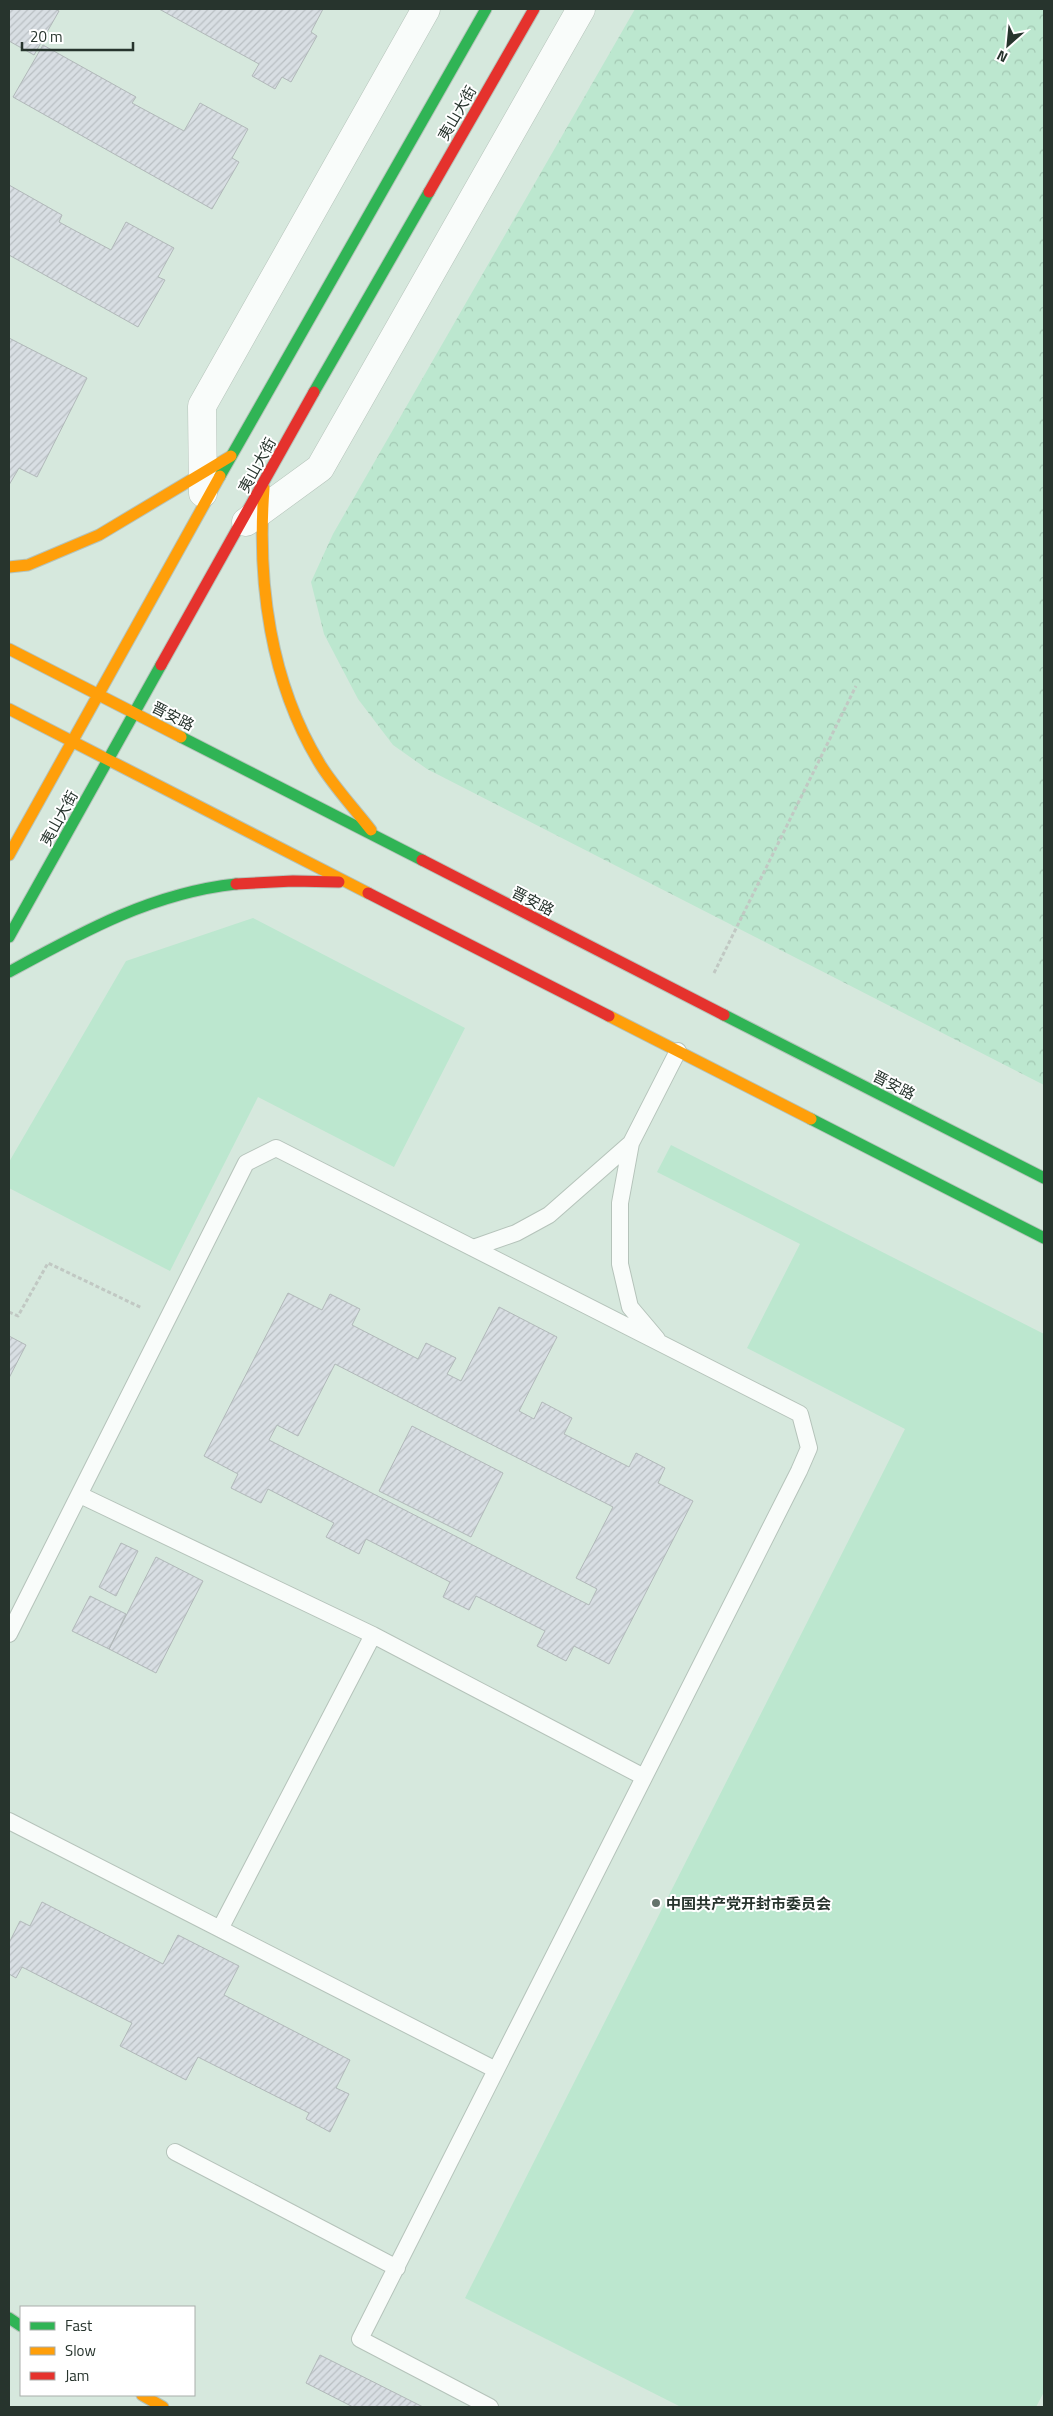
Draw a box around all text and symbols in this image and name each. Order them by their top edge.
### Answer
scale bar [22,20,134,52]
north arrow [983,20,1033,70]
text: 20 m [30,25,63,48]
text: N [993,45,1011,69]
street label: 夷山大街 [432,81,482,145]
street label: 夷山大街 [232,433,282,497]
street label: 晋安路 [148,696,198,736]
street label: 夷山大街 [34,786,84,850]
street label: 晋安路 [508,881,558,921]
street label: 晋安路 [869,1065,919,1105]
place label: 中国共产党开封市委员会 [666,1892,831,1915]
marker: 中国共产党开封市委员会 [650,1897,662,1909]
legend [20,2306,195,2396]
text: Fast [65,2314,93,2337]
text: Slow [65,2339,96,2362]
text: Jam [65,2364,89,2387]

